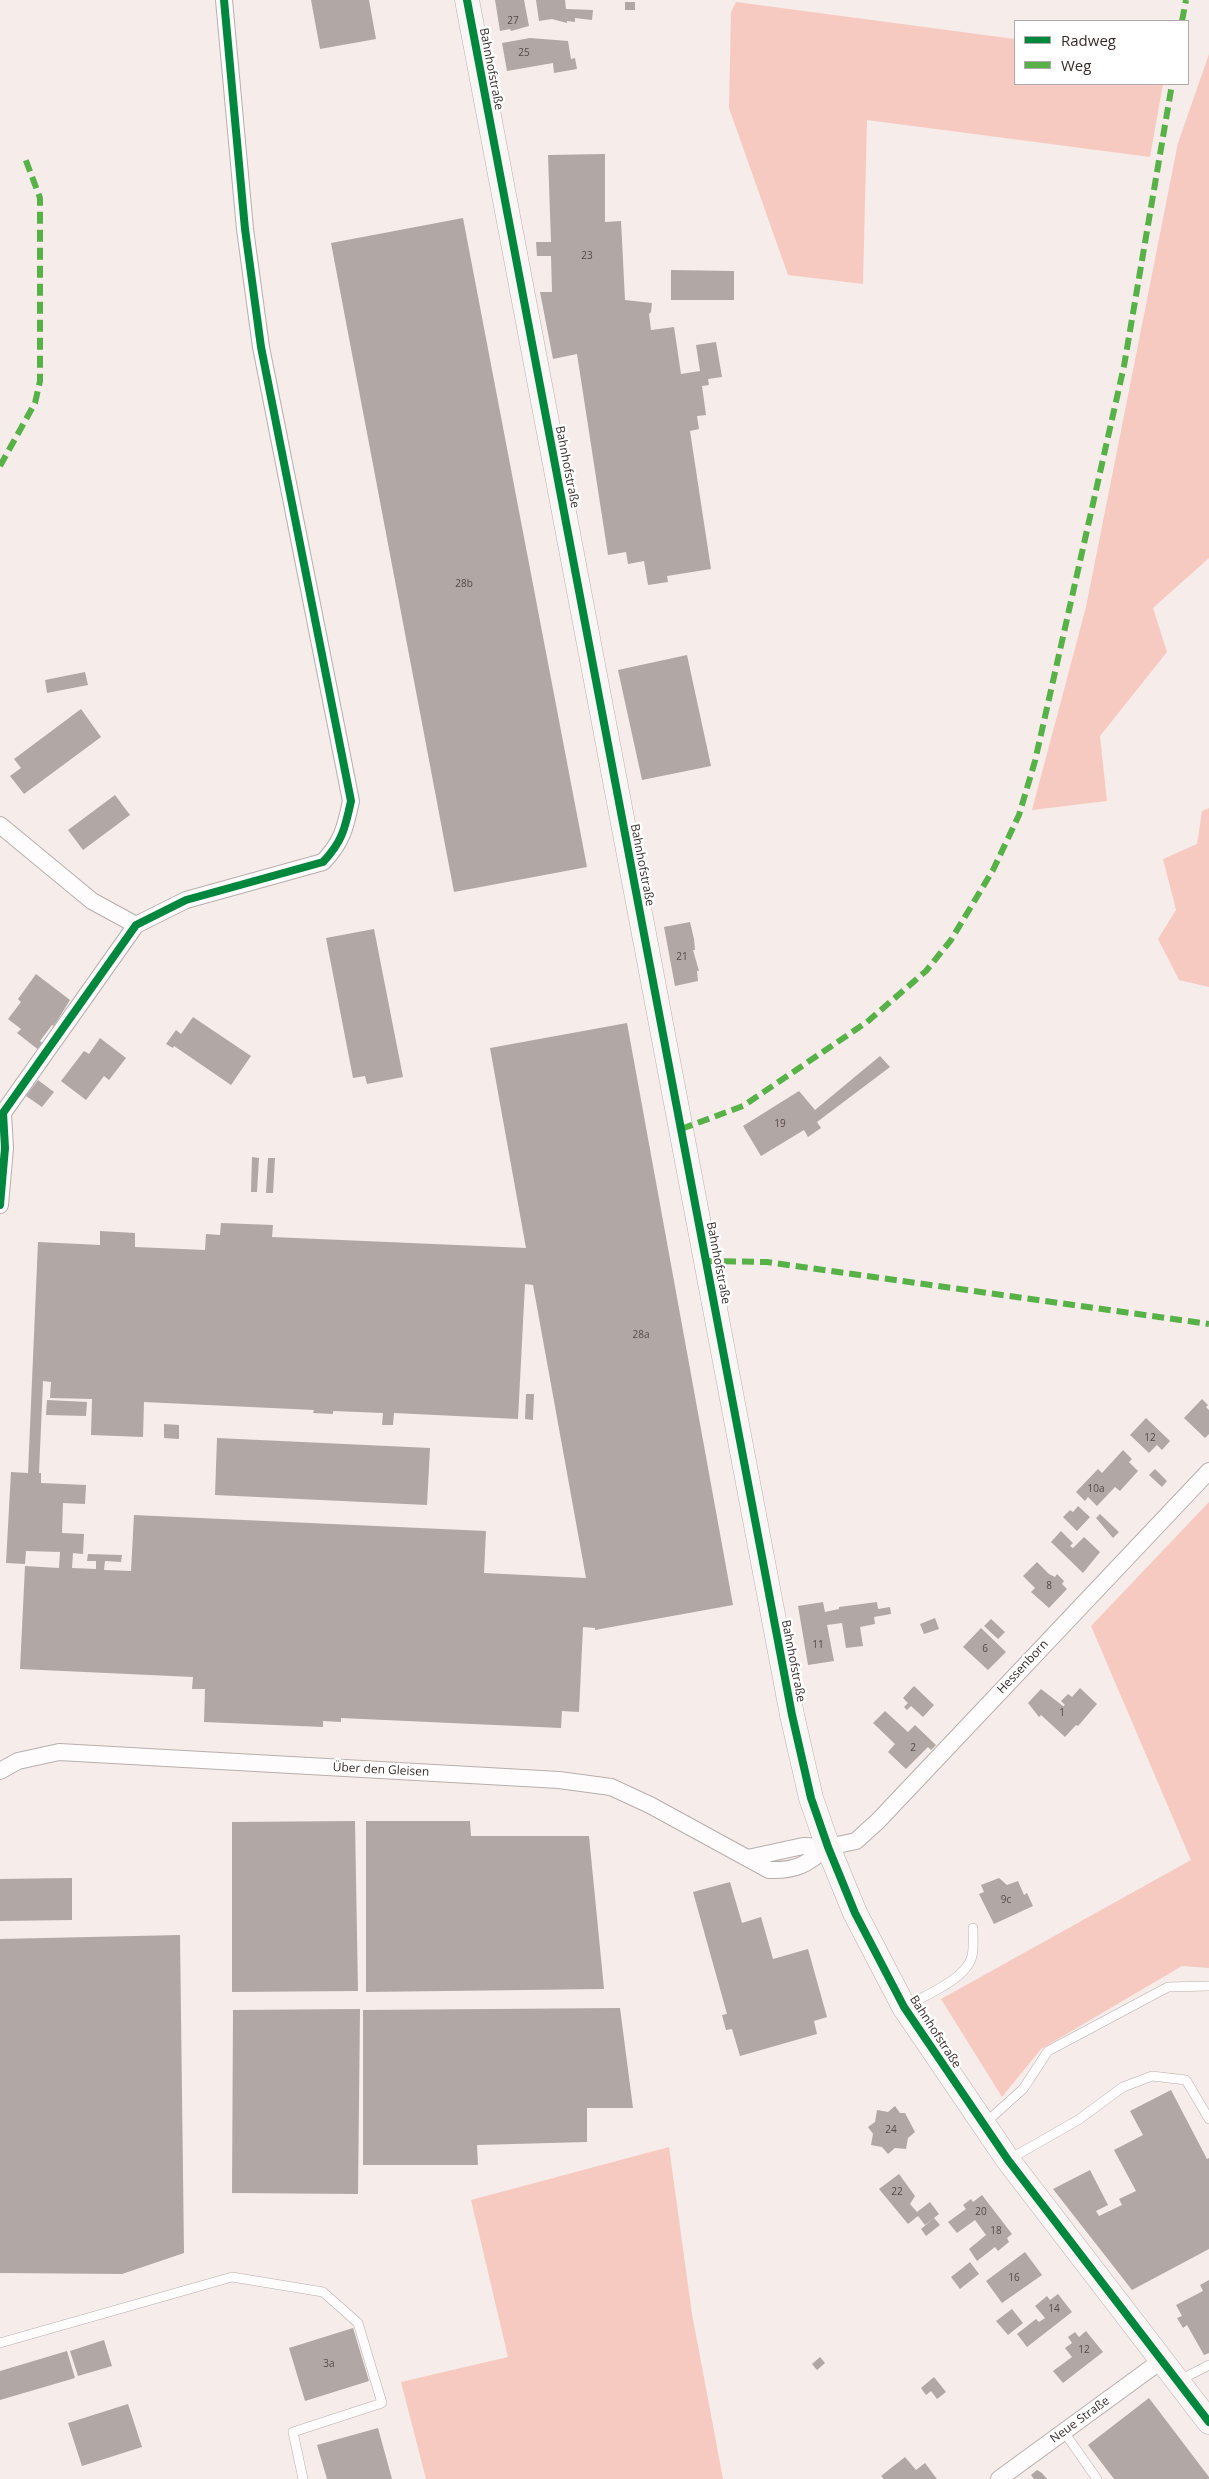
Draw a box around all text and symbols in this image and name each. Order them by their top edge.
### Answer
house number: 27 [507,15,519,27]
legend [1014,20,1189,85]
street label: Bahnhofstraße [476,27,506,111]
text: Radweg [1061,30,1116,50]
house number: 25 [518,47,530,59]
text: Weg [1061,55,1091,75]
house number: 23 [581,250,593,262]
street label: Bahnhofstraße [552,425,582,509]
house number: 28b [455,578,473,590]
street label: Bahnhofstraße [627,823,657,907]
house number: 21 [676,951,688,963]
house number: 19 [774,1118,786,1130]
street label: Bahnhofstraße [703,1221,733,1305]
house number: 28a [633,1329,649,1341]
house number: 12 [1144,1432,1156,1444]
house number: 10a [1088,1483,1104,1495]
house number: 8 [1046,1580,1052,1592]
street label: Bahnhofstraße [778,1619,808,1703]
street label: Hessenborn [995,1637,1051,1697]
house number: 11 [812,1639,824,1651]
house number: 6 [982,1643,988,1655]
house number: 1 [1059,1707,1065,1719]
house number: 2 [910,1742,916,1754]
street label: Über den Gleisen [332,1760,430,1780]
house number: 9c [1001,1894,1011,1906]
street label: Bahnhofstraße [906,1993,964,2071]
house number: 24 [885,2124,897,2136]
house number: 22 [891,2186,903,2198]
house number: 20 [975,2206,987,2218]
house number: 18 [990,2225,1002,2237]
house number: 16 [1008,2272,1020,2284]
house number: 14 [1048,2303,1060,2315]
house number: 12 [1078,2344,1090,2356]
house number: 3a [323,2358,335,2370]
street label: Neue Straße [1048,2394,1112,2446]

